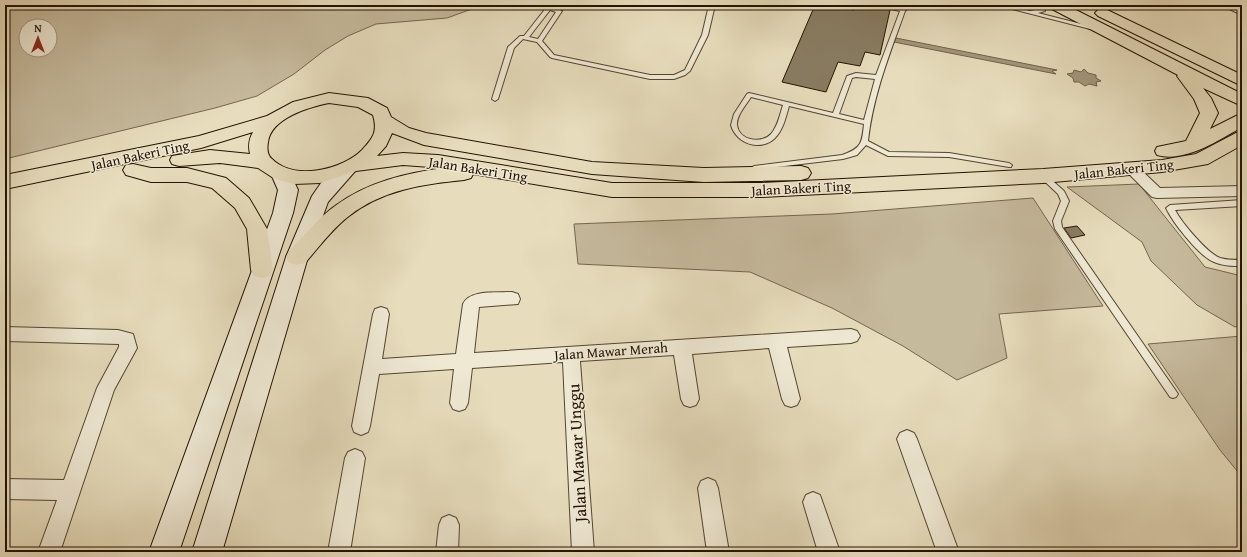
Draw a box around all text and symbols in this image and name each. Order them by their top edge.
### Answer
north arrow [18,18,58,58]
text: N [34,20,42,36]
street label: Jalan Bakeri Ting [87,135,191,176]
street label: Jalan Bakeri Ting [425,151,529,187]
street label: Jalan Bakeri Ting [1071,154,1175,184]
street label: Jalan Bakeri Ting [749,175,851,201]
street label: Jalan Mawar Merah [552,337,669,365]
street label: Jalan Mawar Unggu [560,382,593,525]

